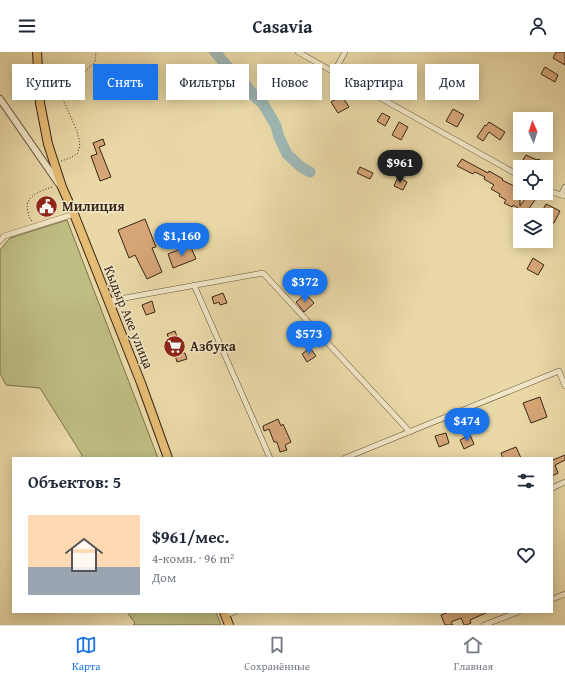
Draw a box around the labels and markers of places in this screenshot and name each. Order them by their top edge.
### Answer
pin: $961 [376,150,424,184]
public building icon: Милиция [33,193,59,219]
place label: Милиция [62,196,125,216]
pin: $1,160 [149,223,215,257]
pin: $372 [281,269,329,303]
pin: $573 [285,321,333,355]
supermarket icon: Азбука [162,333,188,359]
place label: Азбука [190,336,237,356]
pin: $474 [443,408,491,442]

